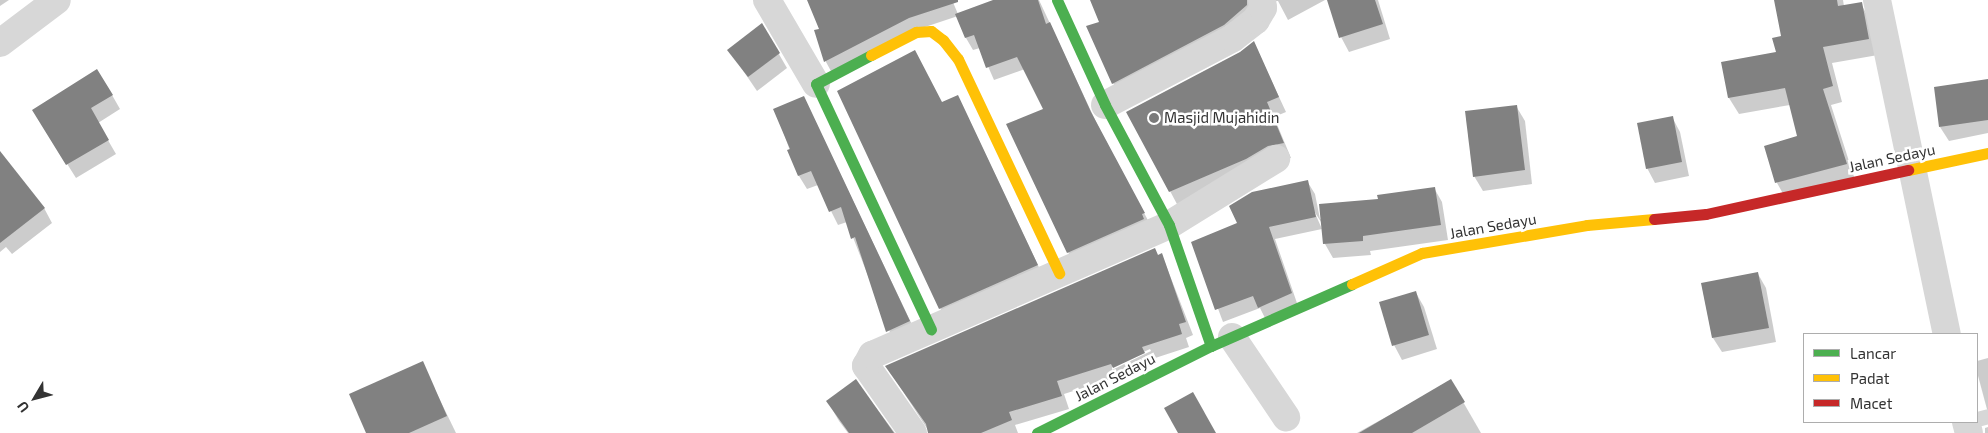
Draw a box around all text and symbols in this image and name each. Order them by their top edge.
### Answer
place label: Masjid Mujahidin [1164,109,1280,127]
marker: Masjid Mujahidin [1148,112,1160,124]
street label: Jalan Sedayu [1847,140,1937,176]
street label: Jalan Sedayu [1448,210,1538,242]
legend [1803,333,1978,423]
text: Lancar [1850,344,1896,362]
street label: Jalan Sedayu [1072,349,1158,405]
text: Padat [1850,369,1890,387]
north arrow [10,373,60,423]
text: Macet [1850,394,1892,412]
text: U [13,398,32,416]

